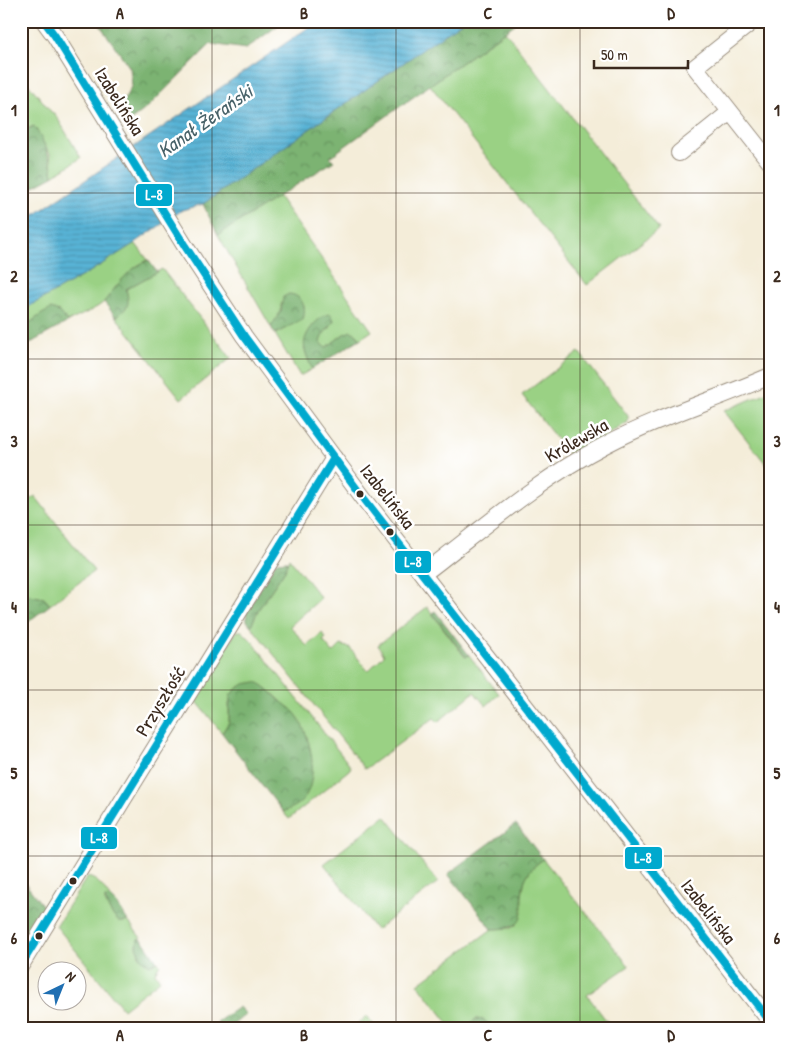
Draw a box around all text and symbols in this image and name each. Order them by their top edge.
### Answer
text: A [116,2,124,24]
text: B [300,2,308,24]
text: C [484,2,493,24]
text: D [667,2,675,24]
scale bar [594,38,687,70]
text: 50 m [601,44,628,65]
street label: Izabelińska [89,62,151,141]
water label: Kanał Żerański [152,76,260,163]
text: 1 [11,99,17,121]
text: 1 [774,99,780,121]
line badge: L-8 [135,183,173,207]
text: L-8 [146,185,162,204]
text: 2 [10,265,18,287]
text: 2 [773,265,781,287]
street label: Królewska [540,411,613,469]
text: 3 [10,430,18,452]
text: 3 [773,430,781,452]
street label: Izabelińska [354,458,422,534]
unlabelled marker [355,489,365,499]
unlabelled marker [385,527,395,537]
line badge: L-8 [394,550,432,574]
text: L-8 [405,552,421,571]
text: 4 [11,596,17,618]
text: 4 [774,596,780,618]
street label: Przyszłość [129,660,191,741]
text: 5 [11,762,18,784]
text: 5 [774,762,781,784]
line badge: L-8 [80,826,118,850]
text: L-8 [91,828,107,847]
line badge: L-8 [624,846,663,870]
text: L-8 [635,848,651,867]
street label: Izabelińska [675,873,743,949]
unlabelled marker [68,876,78,886]
text: 6 [11,927,18,949]
text: 6 [774,927,781,949]
unlabelled marker [34,931,44,941]
north arrow [38,962,88,1012]
text: N [62,967,81,986]
text: A [116,1024,124,1046]
text: B [300,1024,308,1046]
text: C [484,1024,493,1046]
text: D [667,1024,675,1046]

